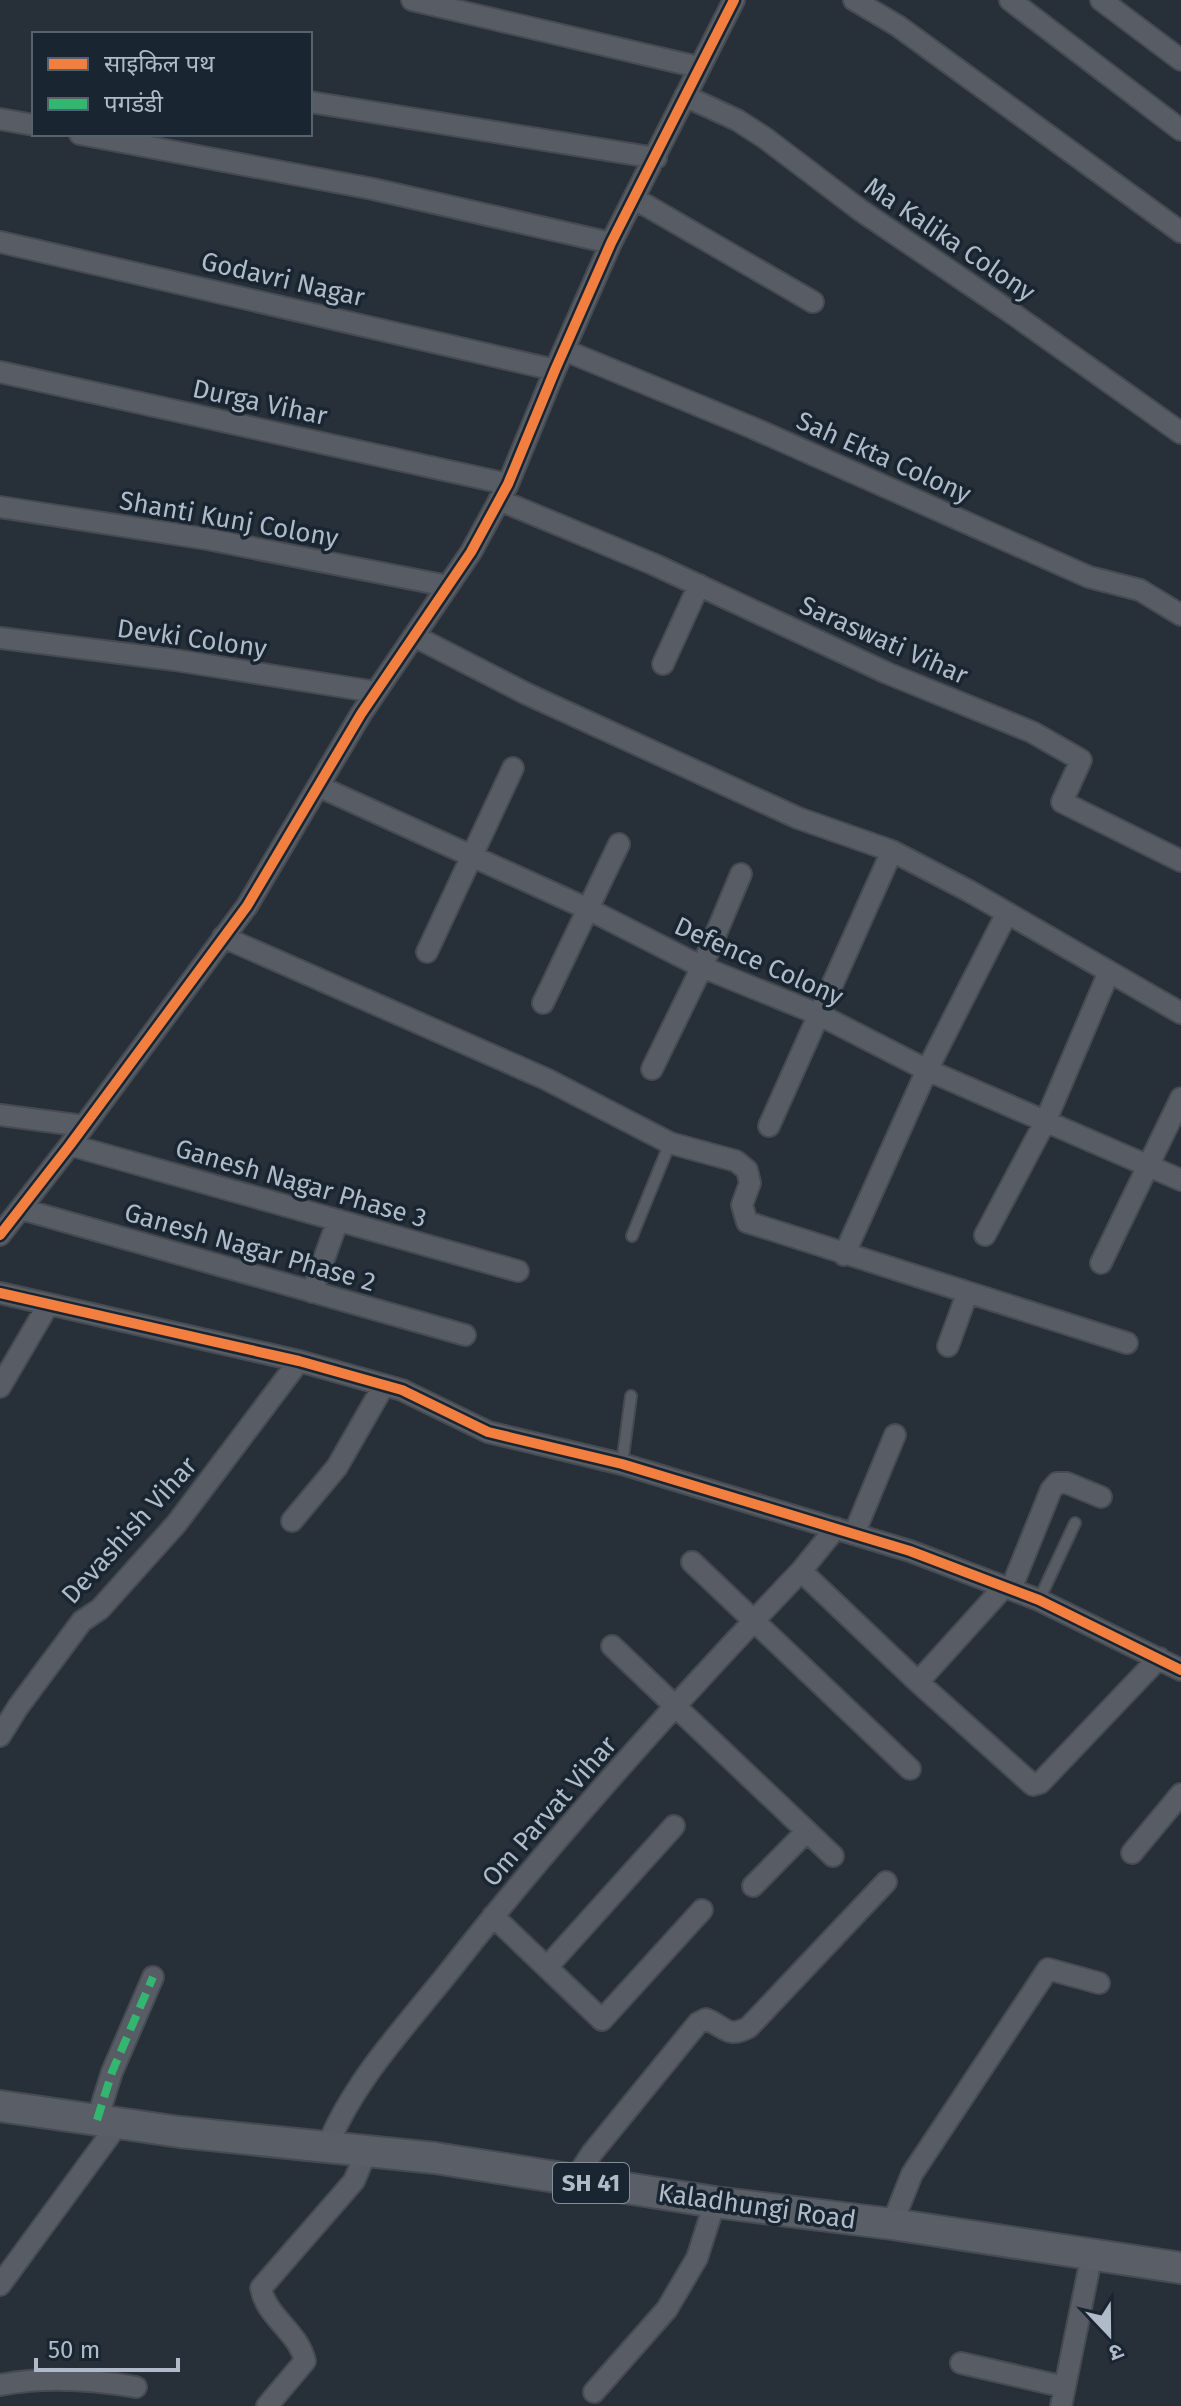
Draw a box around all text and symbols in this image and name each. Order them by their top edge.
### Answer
legend [32,32,312,136]
text: साइकिल पथ [104,50,215,78]
text: पगडंडी [104,90,164,118]
street label: Ma Kalika Colony [859,171,1041,308]
street label: Godavri Nagar [198,246,368,313]
street label: Durga Vihar [190,373,330,432]
street label: Sah Ekta Colony [792,405,976,510]
street label: Shanti Kunj Colony [117,485,341,554]
street label: Saraswati Vihar [795,590,973,691]
street label: Devki Colony [115,613,269,664]
street label: Defence Colony [670,910,848,1013]
street label: Ganesh Nagar Phase 3 [172,1133,430,1234]
street label: Ganesh Nagar Phase 2 [121,1197,379,1298]
street label: Devashish Vihar [55,1450,204,1610]
street label: Om Parvat Vihar [476,1730,623,1893]
road number: SH 41 [553,2163,629,2203]
street label: Kaladhungi Road [656,2177,858,2236]
north arrow [1069,2294,1149,2374]
scale bar [36,2322,178,2372]
text: 50 m [48,2336,100,2364]
text: उ [1104,2337,1127,2367]

